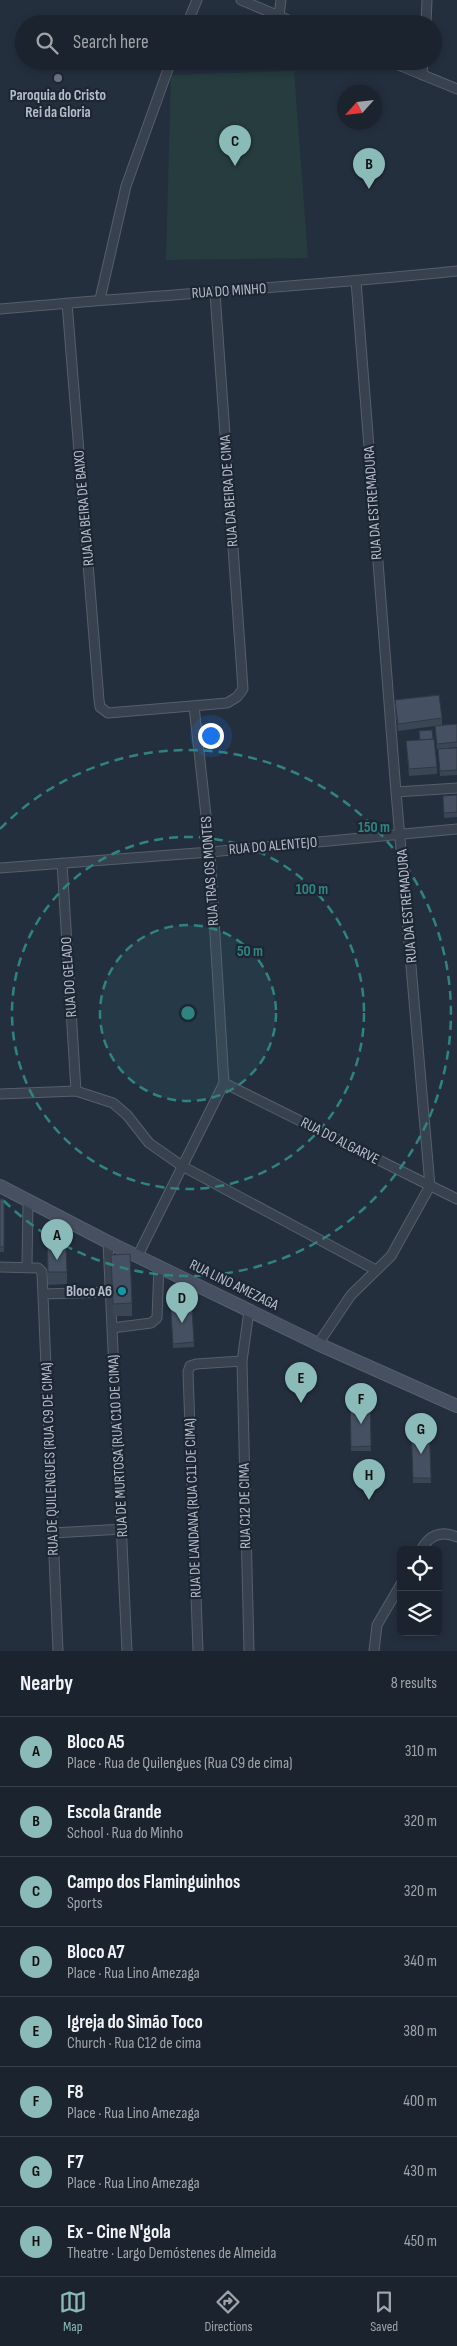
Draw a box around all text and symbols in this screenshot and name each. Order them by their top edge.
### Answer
search box [15,15,442,70]
icon: search [33,29,61,57]
text: Search here [73,31,149,54]
marker: Paroquia do Cristo Rei da Gloria [52,72,64,84]
north arrow [337,85,382,130]
place label: Paroquia do Cristo Rei da Gloria [10,86,106,122]
pin: C [219,125,251,166]
pin: B [353,148,385,189]
street label: RUA DO MINHO [191,279,267,303]
street label: RUA DA BEIRA DE CIMA [216,434,242,548]
street label: RUA DA ESTREMADURA [360,445,386,561]
street label: RUA DA BEIRA DE BAIXO [69,449,99,567]
your location [198,723,224,749]
street label: RUA TRAS OS MONTES [197,816,223,926]
text: 150 m [358,818,390,837]
street label: RUA DO ALENTEJO [228,833,318,859]
street label: RUA DA ESTREMADURA [393,848,421,964]
text: 100 m [296,880,328,899]
street label: RUA DO GELADO [57,936,81,1018]
text: 50 m [237,942,263,961]
centre of rings [179,1004,197,1022]
street label: RUA DO ALGARVE [298,1113,382,1169]
pin: A [41,1219,73,1260]
street label: RUA LINO AMEZAGA [186,1255,282,1315]
place label: Bloco A6 [66,1282,112,1301]
pin: D [166,1282,198,1323]
marker: Bloco A6 [116,1285,128,1297]
street label: RUA DE MURTOSA (RUA C10 DE CIMA) [104,1354,132,1538]
street label: RUA DE QUILENGUES (RUA C9 DE CIMA) [37,1362,63,1556]
pin: E [285,1362,317,1403]
pin: F [345,1383,377,1424]
pin: G [405,1413,437,1454]
street label: RUA DE LANDANA (RUA C11 DE CIMA) [180,1418,206,1598]
pin: H [353,1459,385,1500]
street label: RUA C12 DE CIMA [235,1462,255,1549]
map controls [397,1546,442,1636]
button: locate [397,1546,442,1591]
button: layers [397,1591,442,1636]
text: Nearby [20,1671,73,1696]
text: 8 results [391,1674,437,1693]
text: Bloco A5 [67,1731,125,1754]
text: A [32,1742,40,1761]
text: 310 m [405,1742,437,1761]
text: Place · Rua de Quilengues (Rua C9 de cima) [67,1754,293,1773]
text: Escola Grande [67,1801,162,1824]
text: B [32,1812,40,1831]
text: 320 m [404,1812,437,1831]
text: School · Rua do Minho [67,1824,183,1843]
text: Campo dos Flaminguinhos [67,1871,240,1894]
text: C [32,1882,40,1901]
text: 320 m [404,1882,437,1901]
text: Sports [67,1894,102,1913]
text: Bloco A7 [67,1941,125,1964]
text: D [32,1952,40,1971]
text: 340 m [404,1952,437,1971]
text: Place · Rua Lino Amezaga [67,1964,200,1983]
text: Igreja do Simão Toco [67,2011,203,2034]
text: E [33,2022,39,2041]
text: 380 m [403,2022,437,2041]
text: Church · Rua C12 de cima [67,2034,201,2053]
text: F8 [67,2081,83,2104]
text: F [33,2092,39,2111]
text: 400 m [403,2092,437,2111]
text: Place · Rua Lino Amezaga [67,2104,200,2123]
text: F7 [67,2151,83,2174]
text: G [32,2162,40,2181]
text: 430 m [404,2162,437,2181]
text: Place · Rua Lino Amezaga [67,2174,200,2193]
text: Ex - Cine N'gola [67,2221,171,2244]
text: H [32,2232,40,2251]
text: 450 m [404,2232,437,2251]
text: Theatre · Largo Demóstenes de Almeida [67,2244,276,2263]
tab: Map [59,2288,87,2335]
tab: Directions [204,2288,253,2335]
tab: Saved [370,2288,398,2335]

